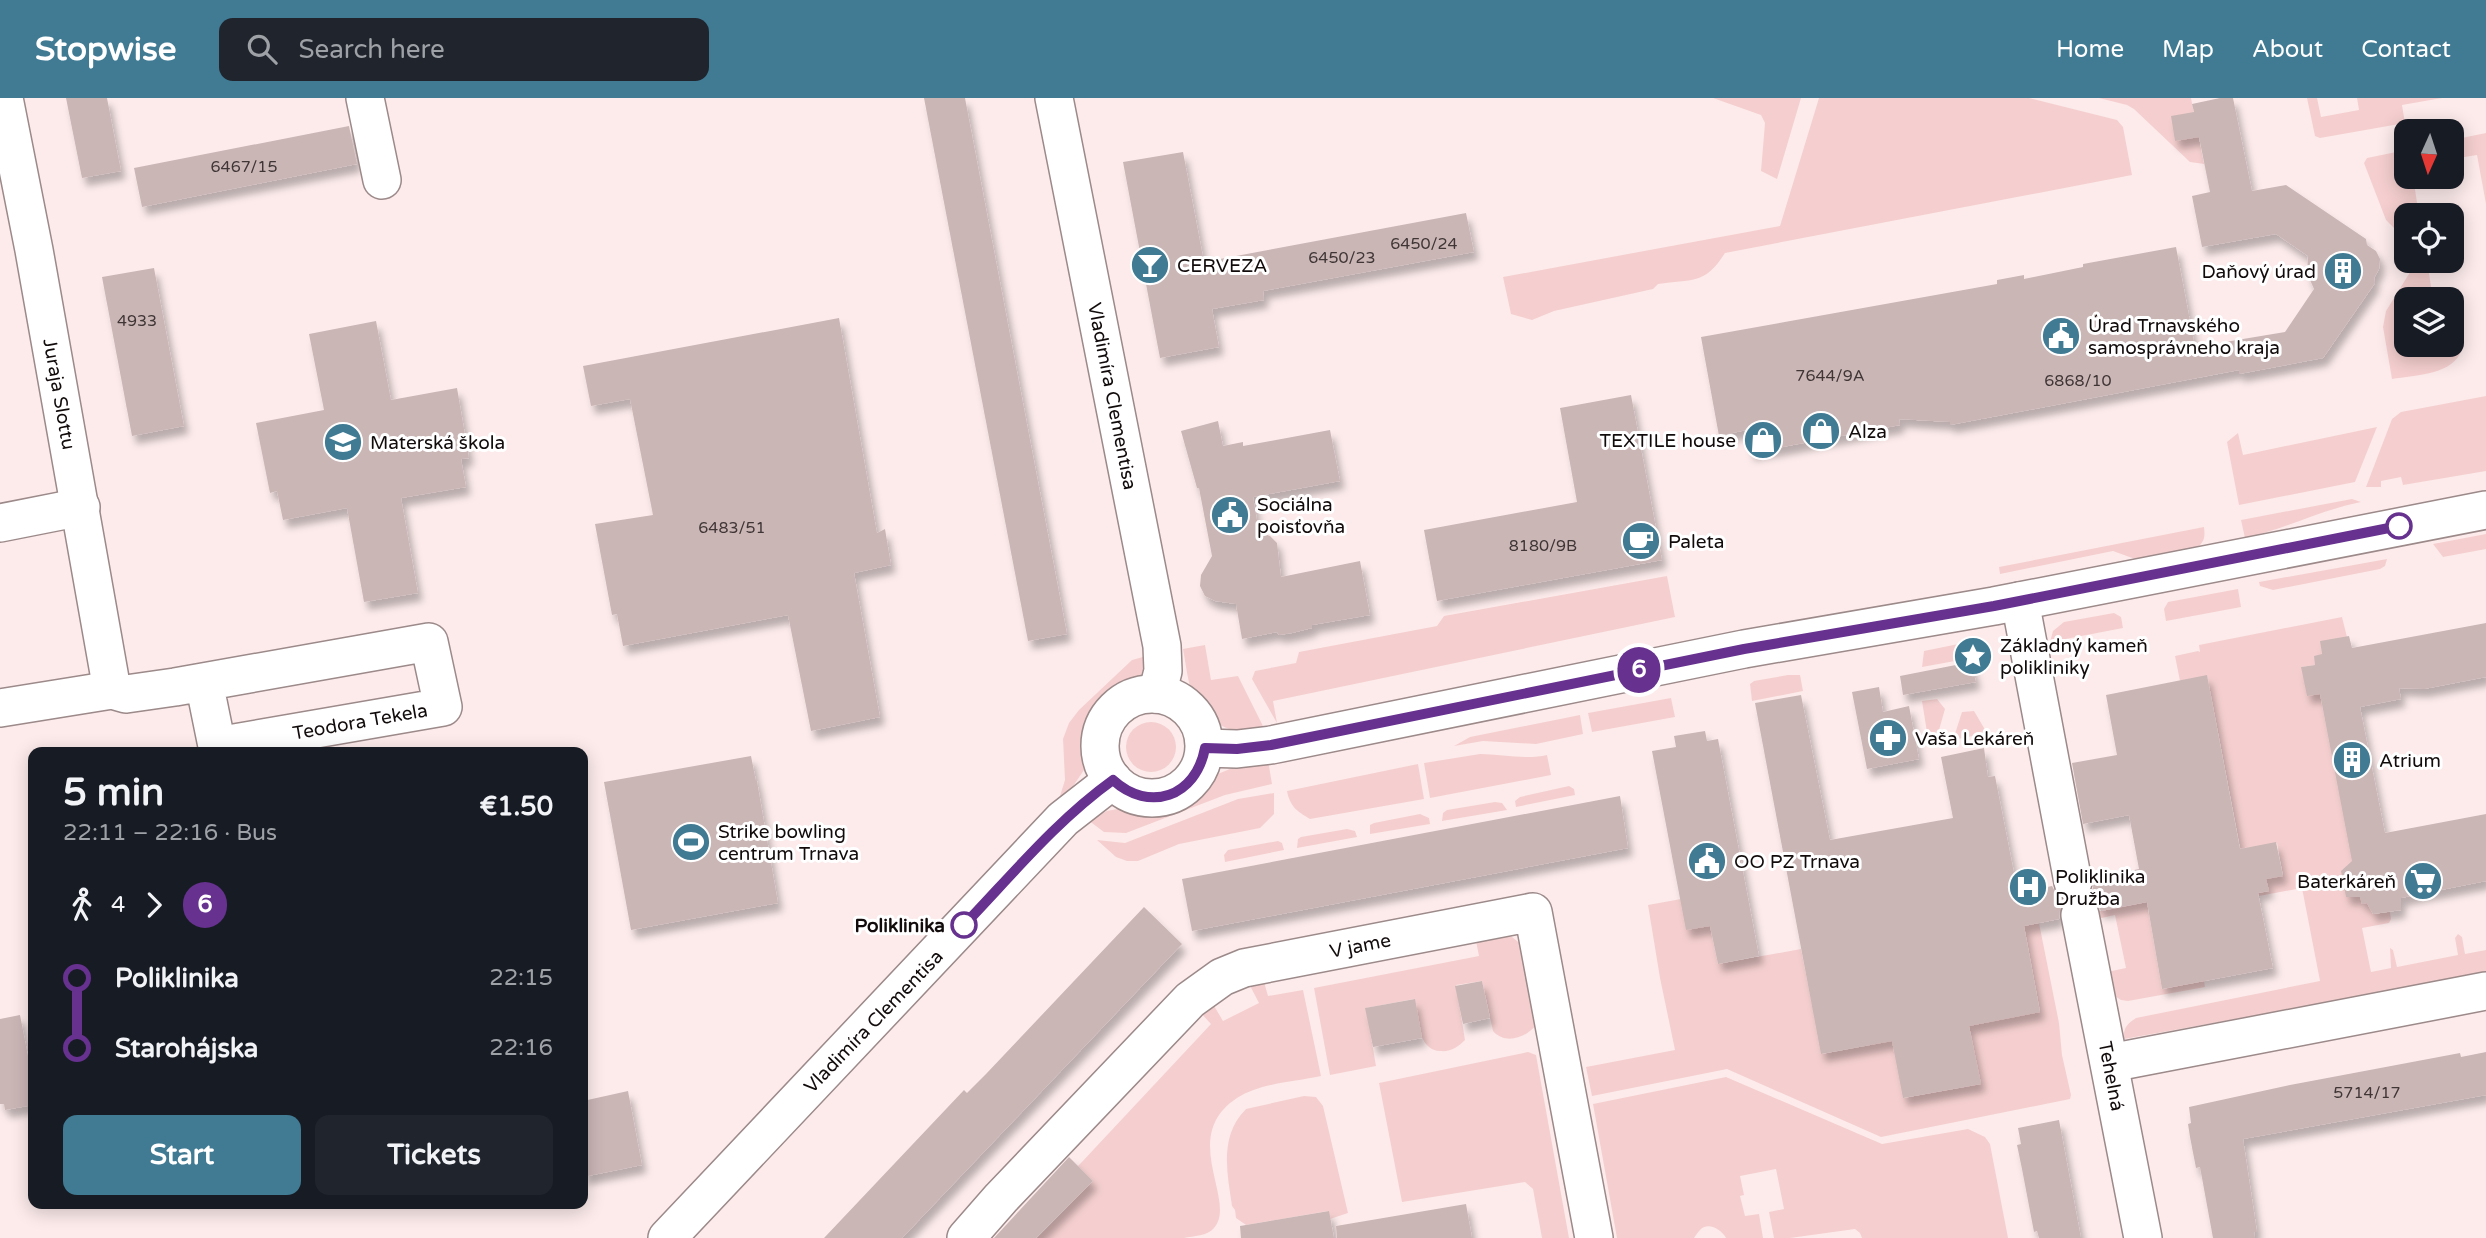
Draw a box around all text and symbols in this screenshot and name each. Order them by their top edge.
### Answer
search box [219,18,709,81]
text: Stopwise [35,30,177,69]
icon: search [243,30,281,68]
text: Search here [299,34,445,65]
text: Home [2056,35,2124,64]
text: Map [2162,35,2214,64]
text: About [2252,35,2323,64]
text: Contact [2361,35,2451,64]
north arrow [2394,119,2464,189]
map controls [2394,119,2464,357]
house number: 6467/15 [211,157,277,177]
button: locate [2394,203,2464,273]
house number: 6450/24 [1390,234,1458,254]
bar icon: CERVEZA [1129,244,1171,286]
house number: 6450/23 [1308,248,1376,268]
building icon: Daňový úrad [2322,250,2364,292]
place label: CERVEZA [1177,255,1267,277]
place label: Daňový úrad [2202,261,2316,283]
button: layers [2394,287,2464,357]
street label: Vladimíra Clementisa [1083,301,1141,492]
house number: 4933 [117,311,157,331]
place label: Úrad Trnavského samosprávneho kraja [2088,314,2280,359]
public building icon: Úrad Trnavského samosprávneho kraja [2040,315,2082,357]
street label: Juraja Slottu [38,337,80,452]
house number: 7644/9A [1795,366,1865,386]
house number: 6868/10 [2044,371,2112,391]
shop icon: Alza [1800,410,1842,452]
shop icon: TEXTILE house [1742,419,1784,461]
school or university icon: Materská škola [322,421,364,463]
place label: Alza [1848,421,1887,443]
place label: TEXTILE house [1599,430,1736,452]
place label: Materská škola [370,432,505,454]
public building icon: Sociálna poisťovňa [1209,494,1251,536]
place label: Sociálna poisťovňa [1257,494,1345,538]
unlabelled marker [2386,513,2412,539]
house number: 6483/51 [698,518,766,538]
cafe icon: Paleta [1620,520,1662,562]
place label: Paleta [1668,531,1724,553]
house number: 8180/9B [1509,536,1577,556]
place icon: Základný kameň polikliniky [1952,635,1994,677]
place label: Základný kameň polikliniky [2000,635,2148,679]
line badge: 6 [1616,647,1662,693]
text: 6 [1631,655,1647,684]
street label: Teodora Tekela [291,699,429,745]
pharmacy icon: Vaša Lekáreň [1867,717,1909,759]
place label: Vaša Lekáreň [1915,728,2034,750]
building icon: Atrium [2331,739,2373,781]
place label: Atrium [2379,750,2441,772]
text: 5 min [63,770,164,816]
text: €1.50 [480,791,553,822]
text: 22:11 – 22:16 · Bus [63,819,277,847]
sports icon: Strike bowling centrum Trnava [670,821,712,863]
place label: Strike bowling centrum Trnava [718,821,859,865]
public building icon: OO PZ Trnava [1686,840,1728,882]
place label: OO PZ Trnava [1734,851,1860,873]
supermarket icon: Baterkáreň [2402,860,2444,902]
hospital icon: Poliklinika Družba [2007,866,2049,908]
place label: Poliklinika Družba [2055,866,2145,910]
place label: Baterkáreň [2297,871,2396,893]
icon: walk [63,886,101,924]
icon: forward [135,886,173,924]
text: 6 [197,890,213,919]
text: 4 [111,891,125,919]
marker: Poliklinika [951,912,977,938]
place label: Poliklinika [855,915,945,937]
street label: V jame [1328,929,1393,963]
street label: Vladimíra Clementisa [800,946,948,1098]
text: Poliklinika [115,963,239,994]
text: 22:15 [489,964,553,992]
text: Starohájska [115,1033,258,1064]
text: 22:16 [489,1034,553,1062]
street label: Tehelná [2094,1040,2129,1113]
house number: 5714/17 [2333,1083,2401,1103]
button: Start [63,1115,301,1195]
button: Tickets [315,1115,553,1195]

